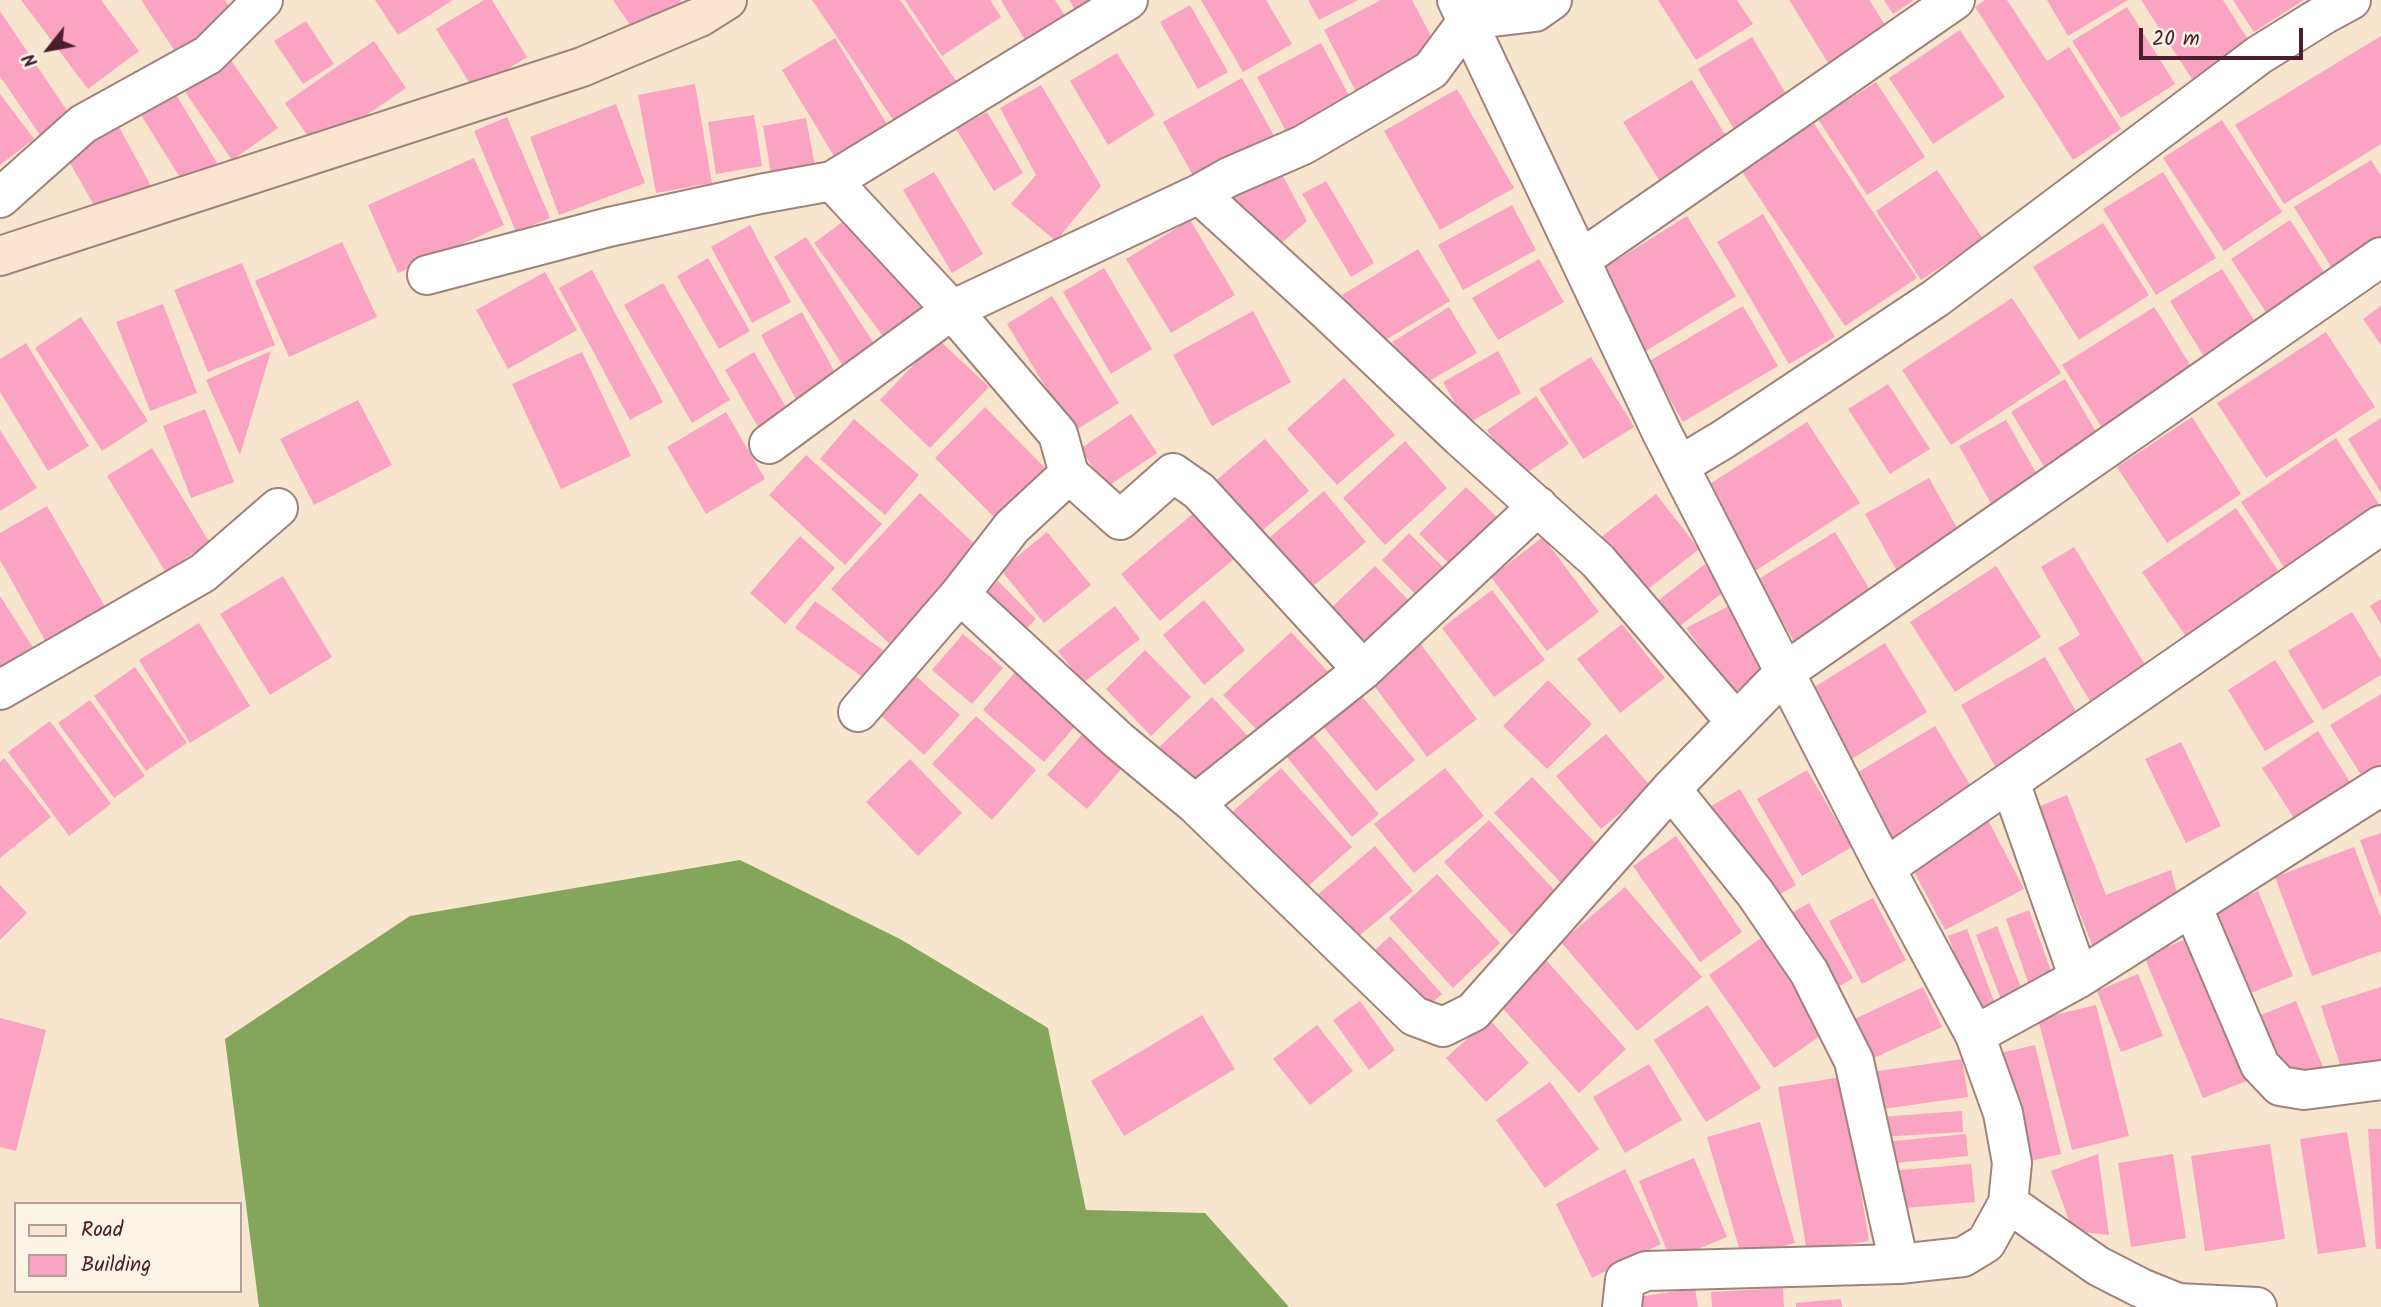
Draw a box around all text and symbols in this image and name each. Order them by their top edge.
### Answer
north arrow [14,14,84,84]
scale bar [2143,14,2308,58]
text: 20 m [2152,23,2200,56]
text: N [15,47,47,73]
legend [14,1202,242,1293]
text: Road [81,1214,123,1247]
text: Building [81,1249,151,1282]

